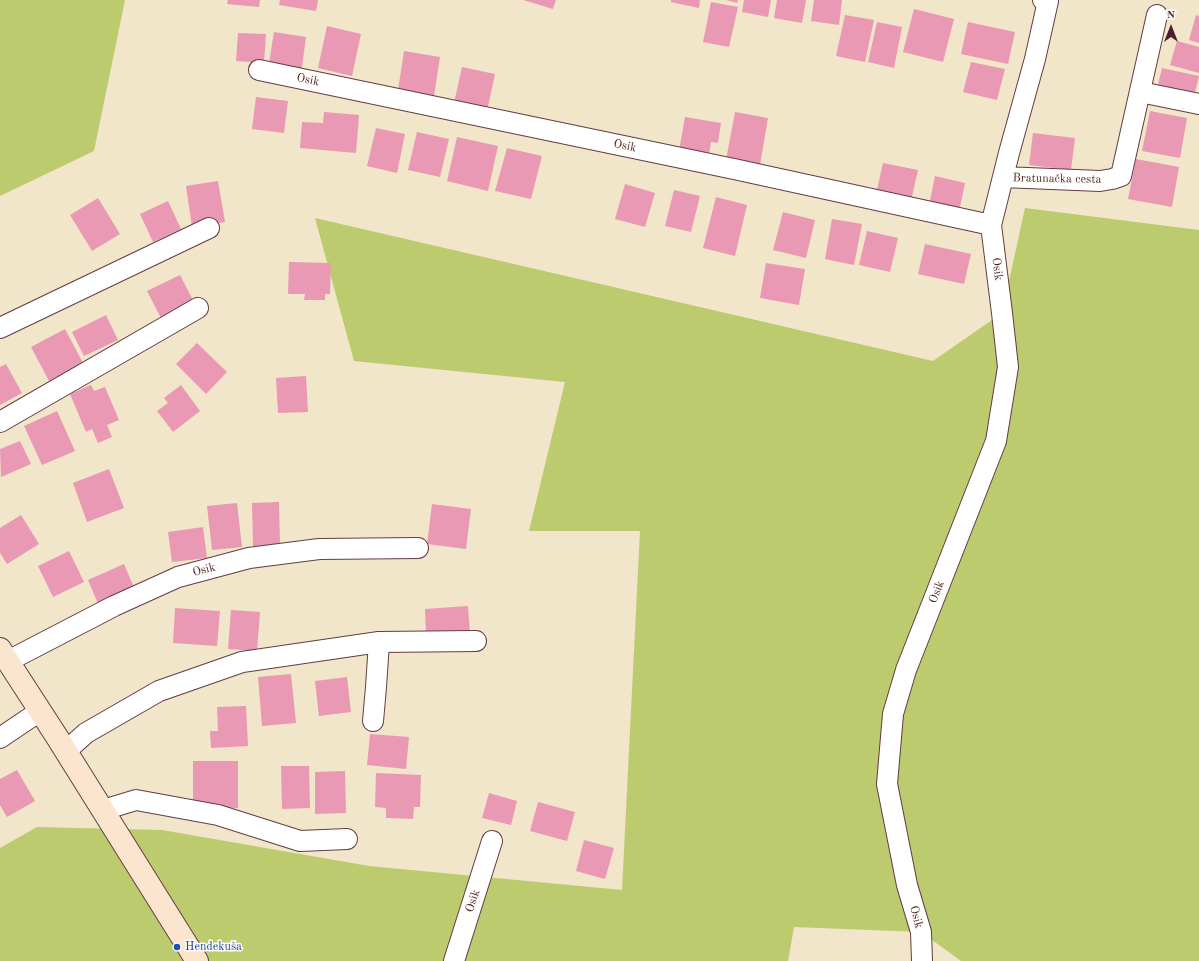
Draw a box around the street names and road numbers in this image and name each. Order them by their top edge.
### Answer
street label: Osik [295,71,321,89]
street label: Osik [612,137,638,155]
street label: Bratunačka cesta [1012,171,1102,187]
street label: Osik [988,257,1006,281]
street label: Osik [191,560,217,580]
street label: Osik [926,579,948,605]
street label: Osik [463,888,483,914]
street label: Osik [906,904,926,930]

